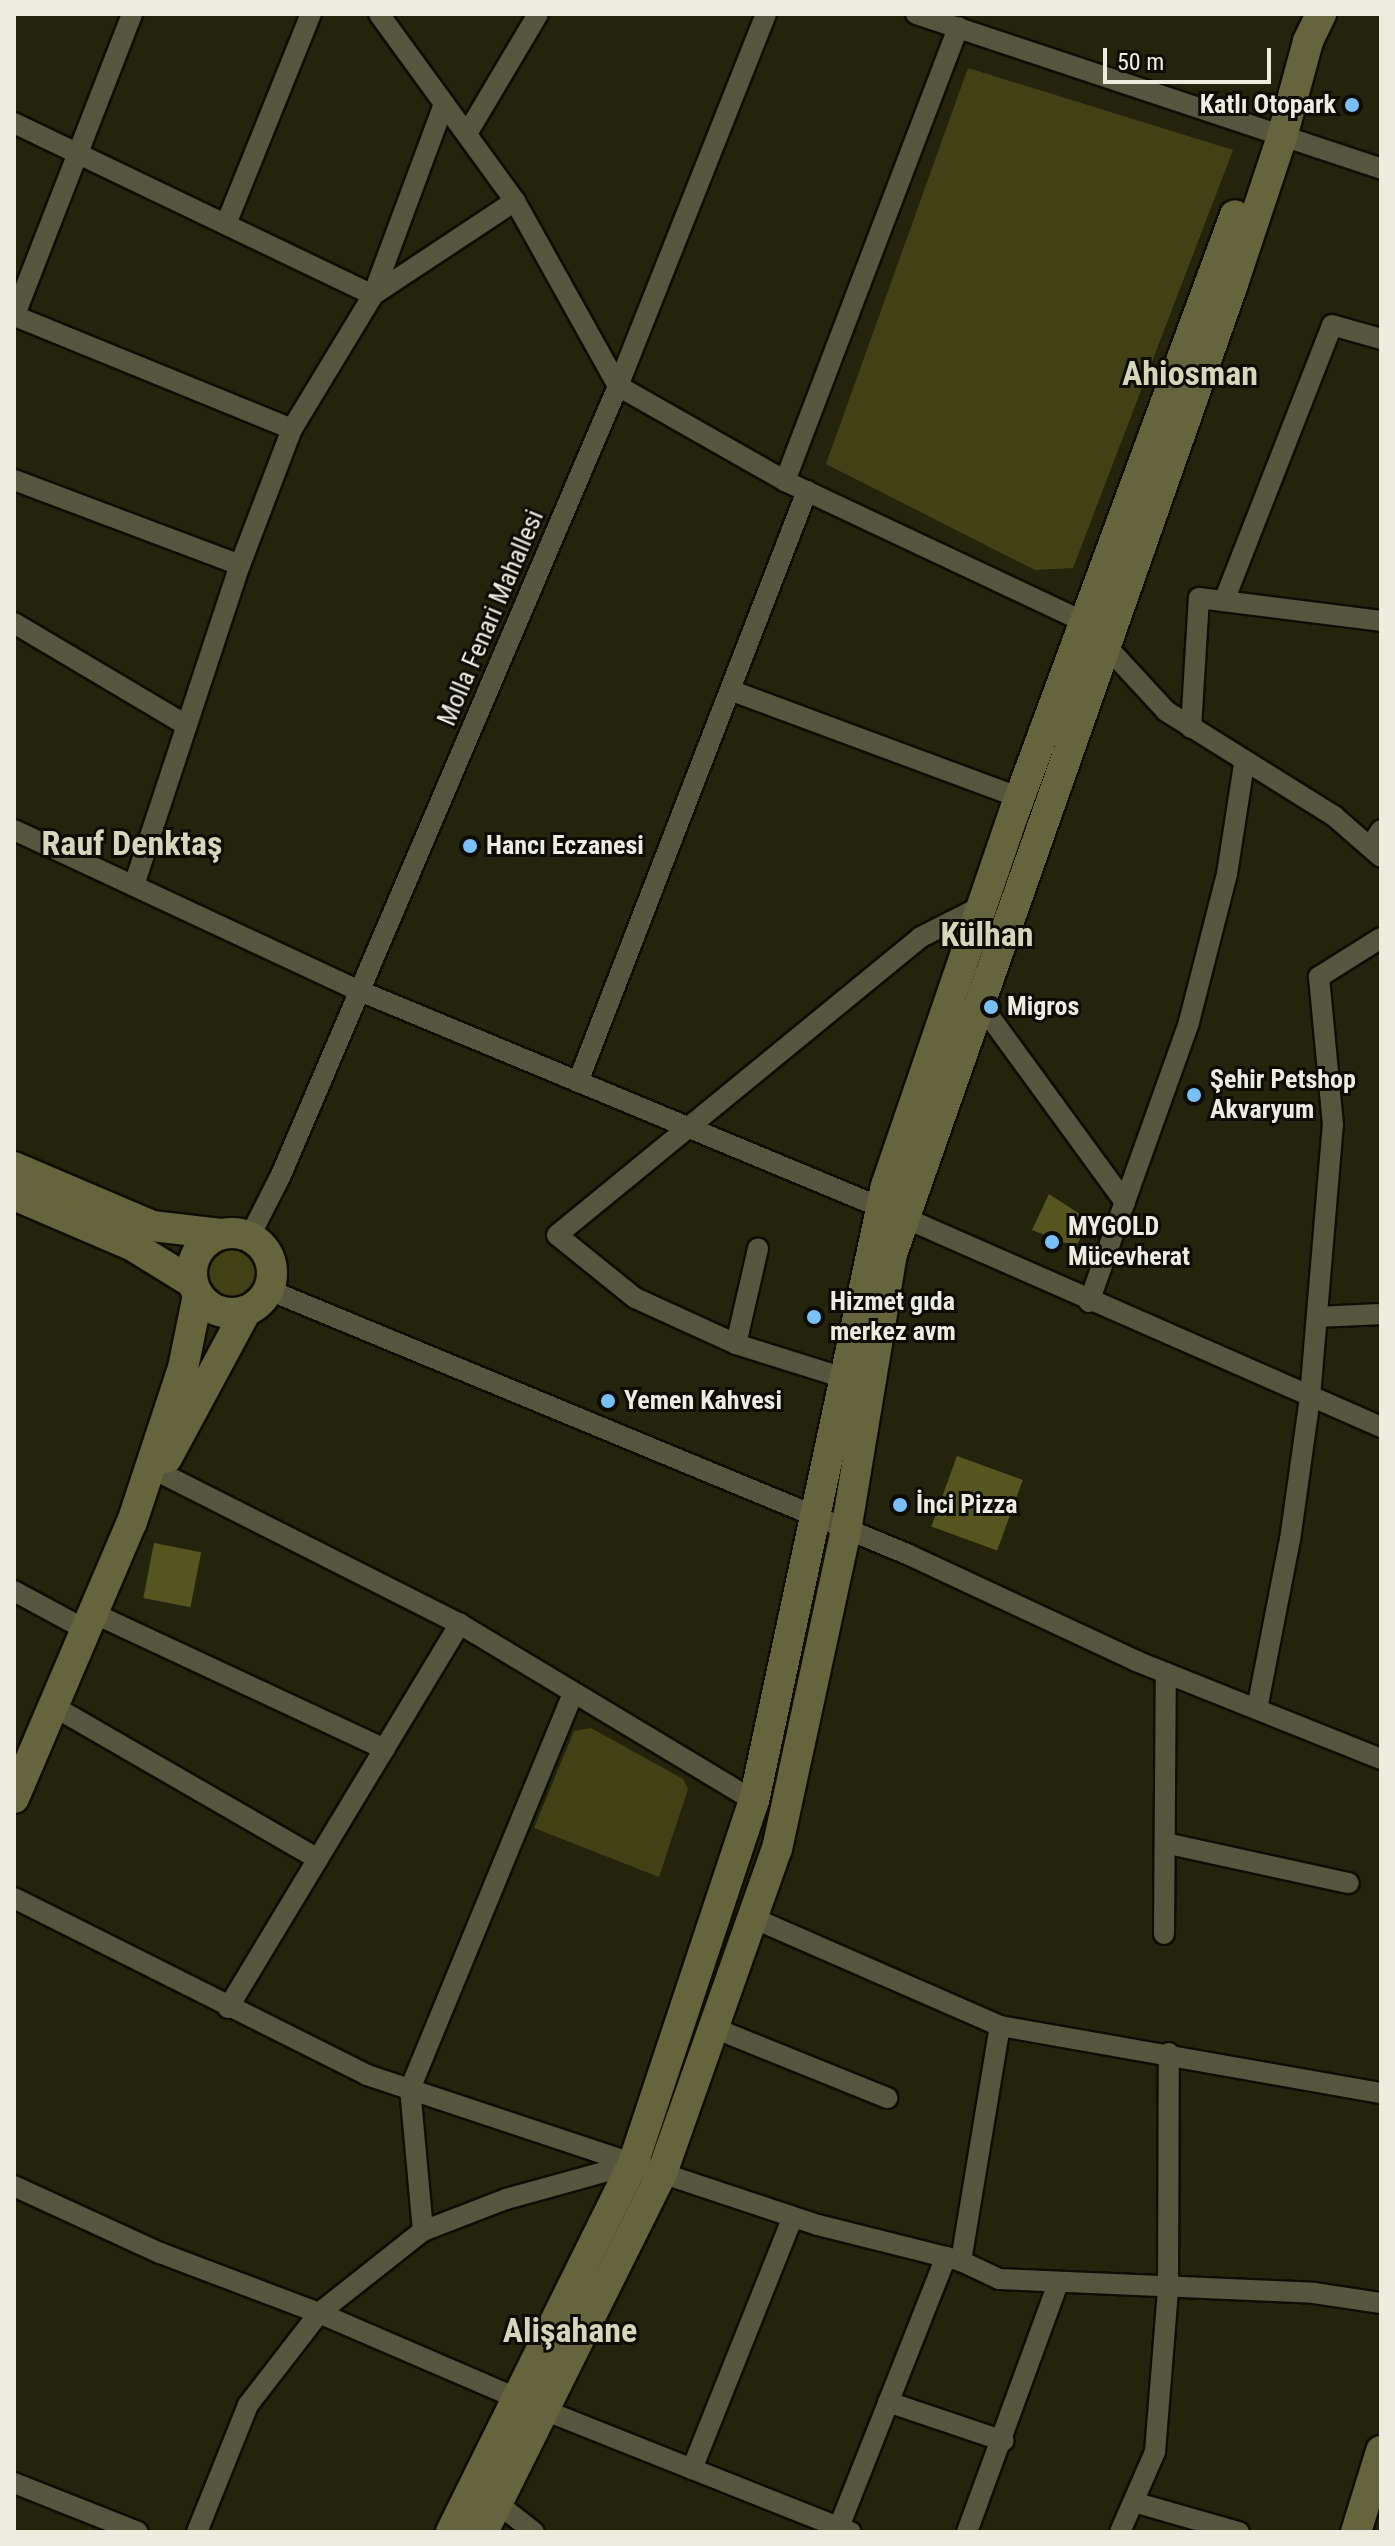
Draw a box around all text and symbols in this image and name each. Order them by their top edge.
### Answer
scale bar [1107,32,1275,82]
text: 50 m [1117,48,1164,76]
place label: Katlı Otopark [1200,89,1336,121]
marker: Katlı Otopark [1343,96,1361,114]
district label: Ahiosman [1122,354,1258,394]
street label: Molla Fenari Mahallesi [431,505,551,731]
district label: Rauf Denktaş [42,824,222,864]
place label: Hancı Eczanesi [486,830,644,862]
marker: Hancı Eczanesi [461,837,479,855]
district label: Külhan [940,915,1034,955]
place label: Migros [1007,991,1079,1023]
marker: Migros [982,998,1000,1016]
place label: Şehir Petshop Akvaryum [1210,1064,1356,1126]
marker: Şehir Petshop Akvaryum [1185,1086,1203,1104]
place label: MYGOLD Mücevherat [1068,1211,1190,1272]
marker: MYGOLD Mücevherat [1043,1233,1061,1251]
place label: Hizmet gıda merkez avm [830,1286,956,1348]
marker: Hizmet gıda merkez avm [805,1308,823,1326]
place label: Yemen Kahvesi [624,1385,782,1417]
marker: Yemen Kahvesi [599,1392,617,1410]
place label: İnci Pizza [916,1489,1017,1521]
marker: İnci Pizza [891,1496,909,1514]
district label: Alişahane [503,2311,637,2351]

